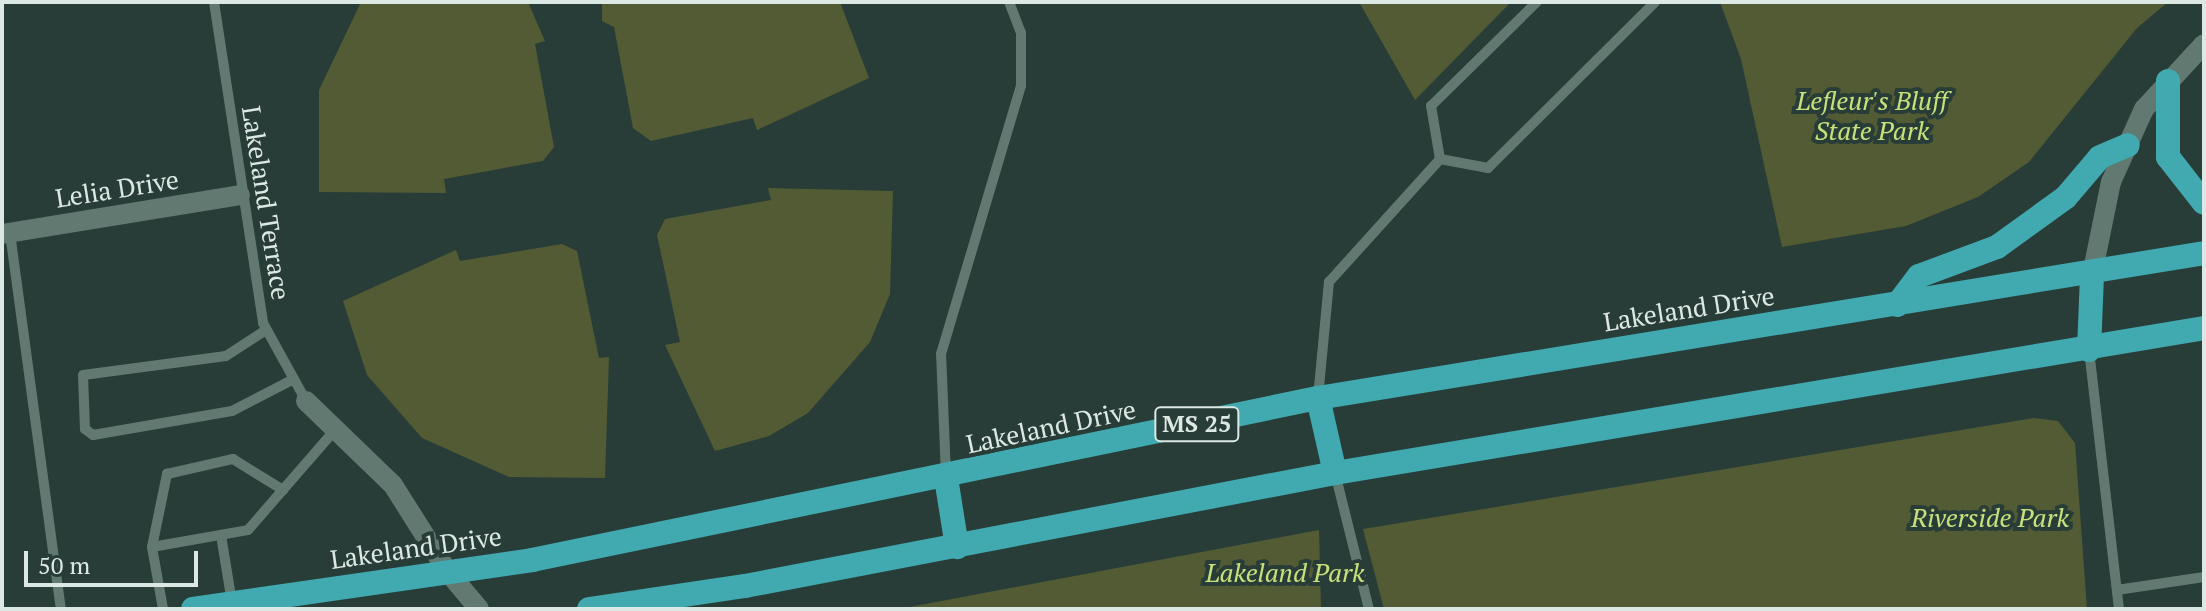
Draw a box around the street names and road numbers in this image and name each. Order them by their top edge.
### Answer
street label: Lakeland Terrace [235,104,297,302]
street label: Lelia Drive [53,164,181,214]
street label: Lakeland Drive [1601,280,1777,338]
street label: Lakeland Drive [963,394,1139,460]
road number: MS 25 [1153,404,1241,444]
street label: Lakeland Drive [328,521,504,575]

